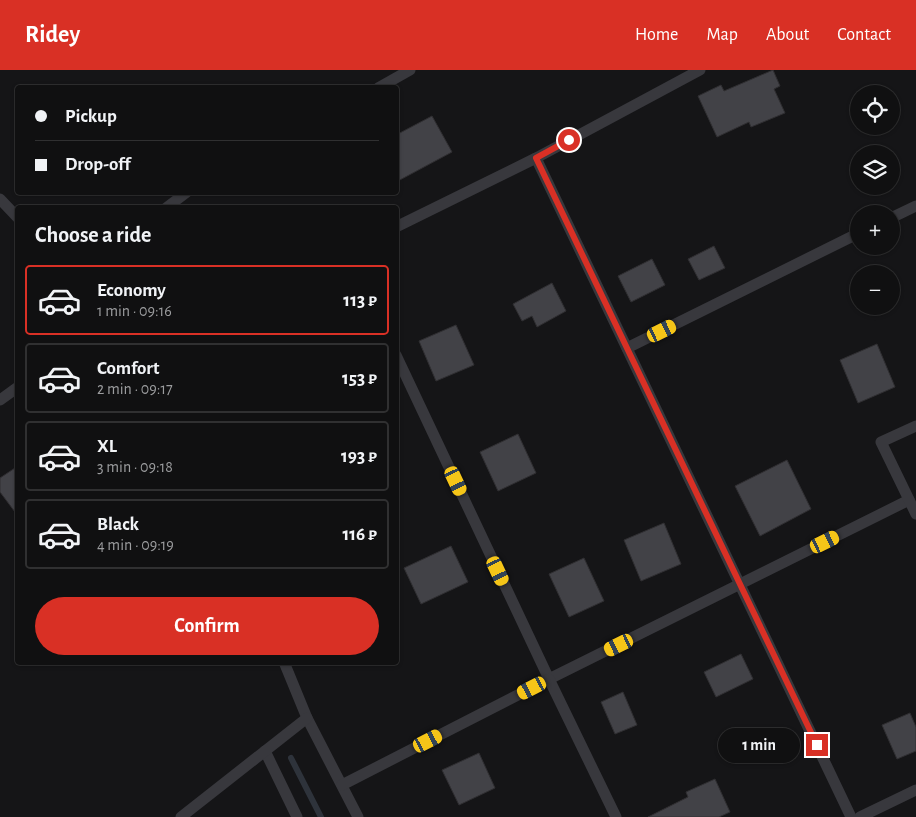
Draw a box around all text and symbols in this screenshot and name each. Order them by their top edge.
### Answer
text: Ridey [25,23,80,47]
text: Home [635,26,678,44]
text: Map [706,26,738,44]
text: About [766,26,809,44]
text: Contact [837,26,891,44]
map controls [850,85,900,315]
button: locate [850,85,900,135]
text: Pickup [65,107,117,126]
route start [558,129,580,151]
button: layers [850,145,900,195]
text: Drop-off [65,155,130,174]
button: + [850,205,900,255]
text: Choose a ride [35,224,151,246]
button: − [850,265,900,315]
icon: car [37,278,82,323]
text: Economy [97,281,166,300]
text: 113 ₽ [343,291,377,310]
text: 1 min · 09:16 [97,303,172,319]
car [645,318,678,344]
icon: car [37,356,82,401]
text: Comfort [97,359,159,378]
text: 153 ₽ [342,369,377,388]
text: 2 min · 09:17 [97,381,173,397]
icon: car [37,434,82,479]
text: XL [97,437,117,456]
text: 193 ₽ [341,447,377,466]
text: 3 min · 09:18 [97,459,173,475]
car [442,464,469,498]
icon: car [37,512,82,557]
text: Black [97,515,139,534]
text: 116 ₽ [342,525,377,544]
car [808,529,841,555]
text: 4 min · 09:19 [97,537,174,553]
car [484,554,511,588]
button: Confirm [35,597,379,655]
car [602,632,635,658]
car [515,675,548,701]
car [411,728,444,754]
callout: 1 min [717,728,800,762]
route end [806,734,828,756]
text: 1 min [742,737,776,753]

